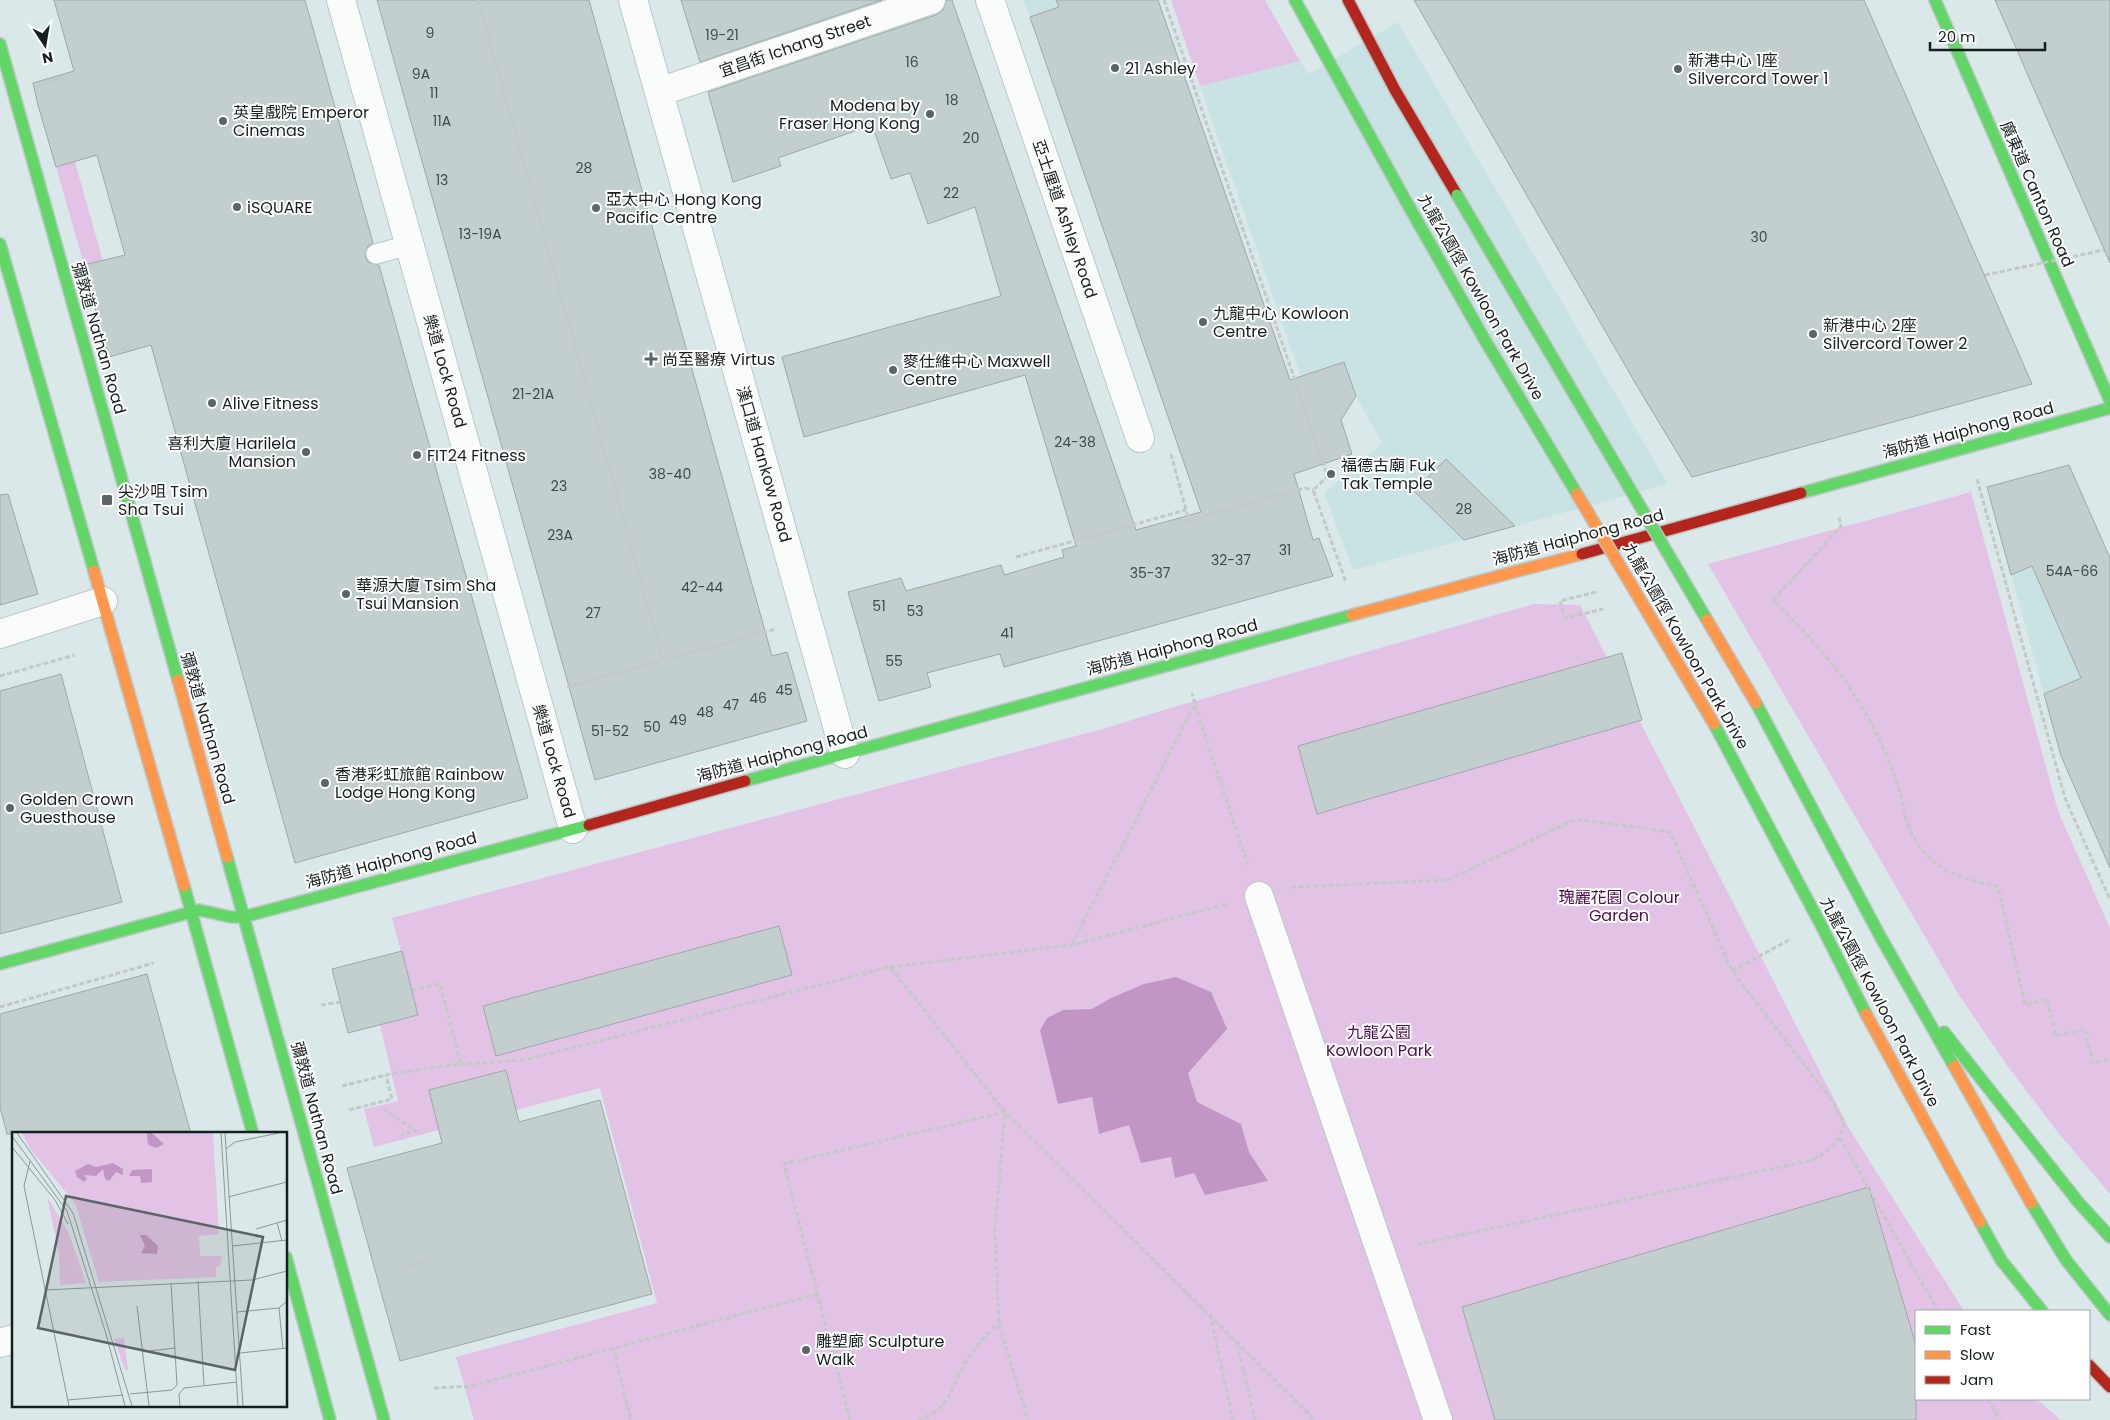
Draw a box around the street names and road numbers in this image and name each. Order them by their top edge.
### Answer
street label: 宜昌街 Ichang Street [716,9,874,83]
street label: 廣東道 Canton Road [1994,117,2080,271]
street label: 亞士厘道 Ashley Road [1027,137,1103,301]
street label: 九龍公園徑 Kowloon Park Drive [1412,190,1550,404]
street label: 彌敦道 Nathan Road [66,259,132,417]
street label: 樂道 Lock Road [418,311,472,431]
street label: 漢口道 Hankow Road [731,383,797,545]
street label: 海防道 Haiphong Road [1880,396,2056,464]
street label: 海防道 Haiphong Road [1490,503,1666,571]
street label: 九龍公園徑 Kowloon Park Drive [1617,539,1755,753]
street label: 海防道 Haiphong Road [1084,613,1260,681]
street label: 彌敦道 Nathan Road [175,649,241,807]
street label: 樂道 Lock Road [527,701,581,821]
street label: 海防道 Haiphong Road [694,720,870,788]
street label: 海防道 Haiphong Road [303,826,479,894]
street label: 九龍公園徑 Kowloon Park Drive [1815,893,1945,1111]
street label: 彌敦道 Nathan Road [286,1039,348,1197]

